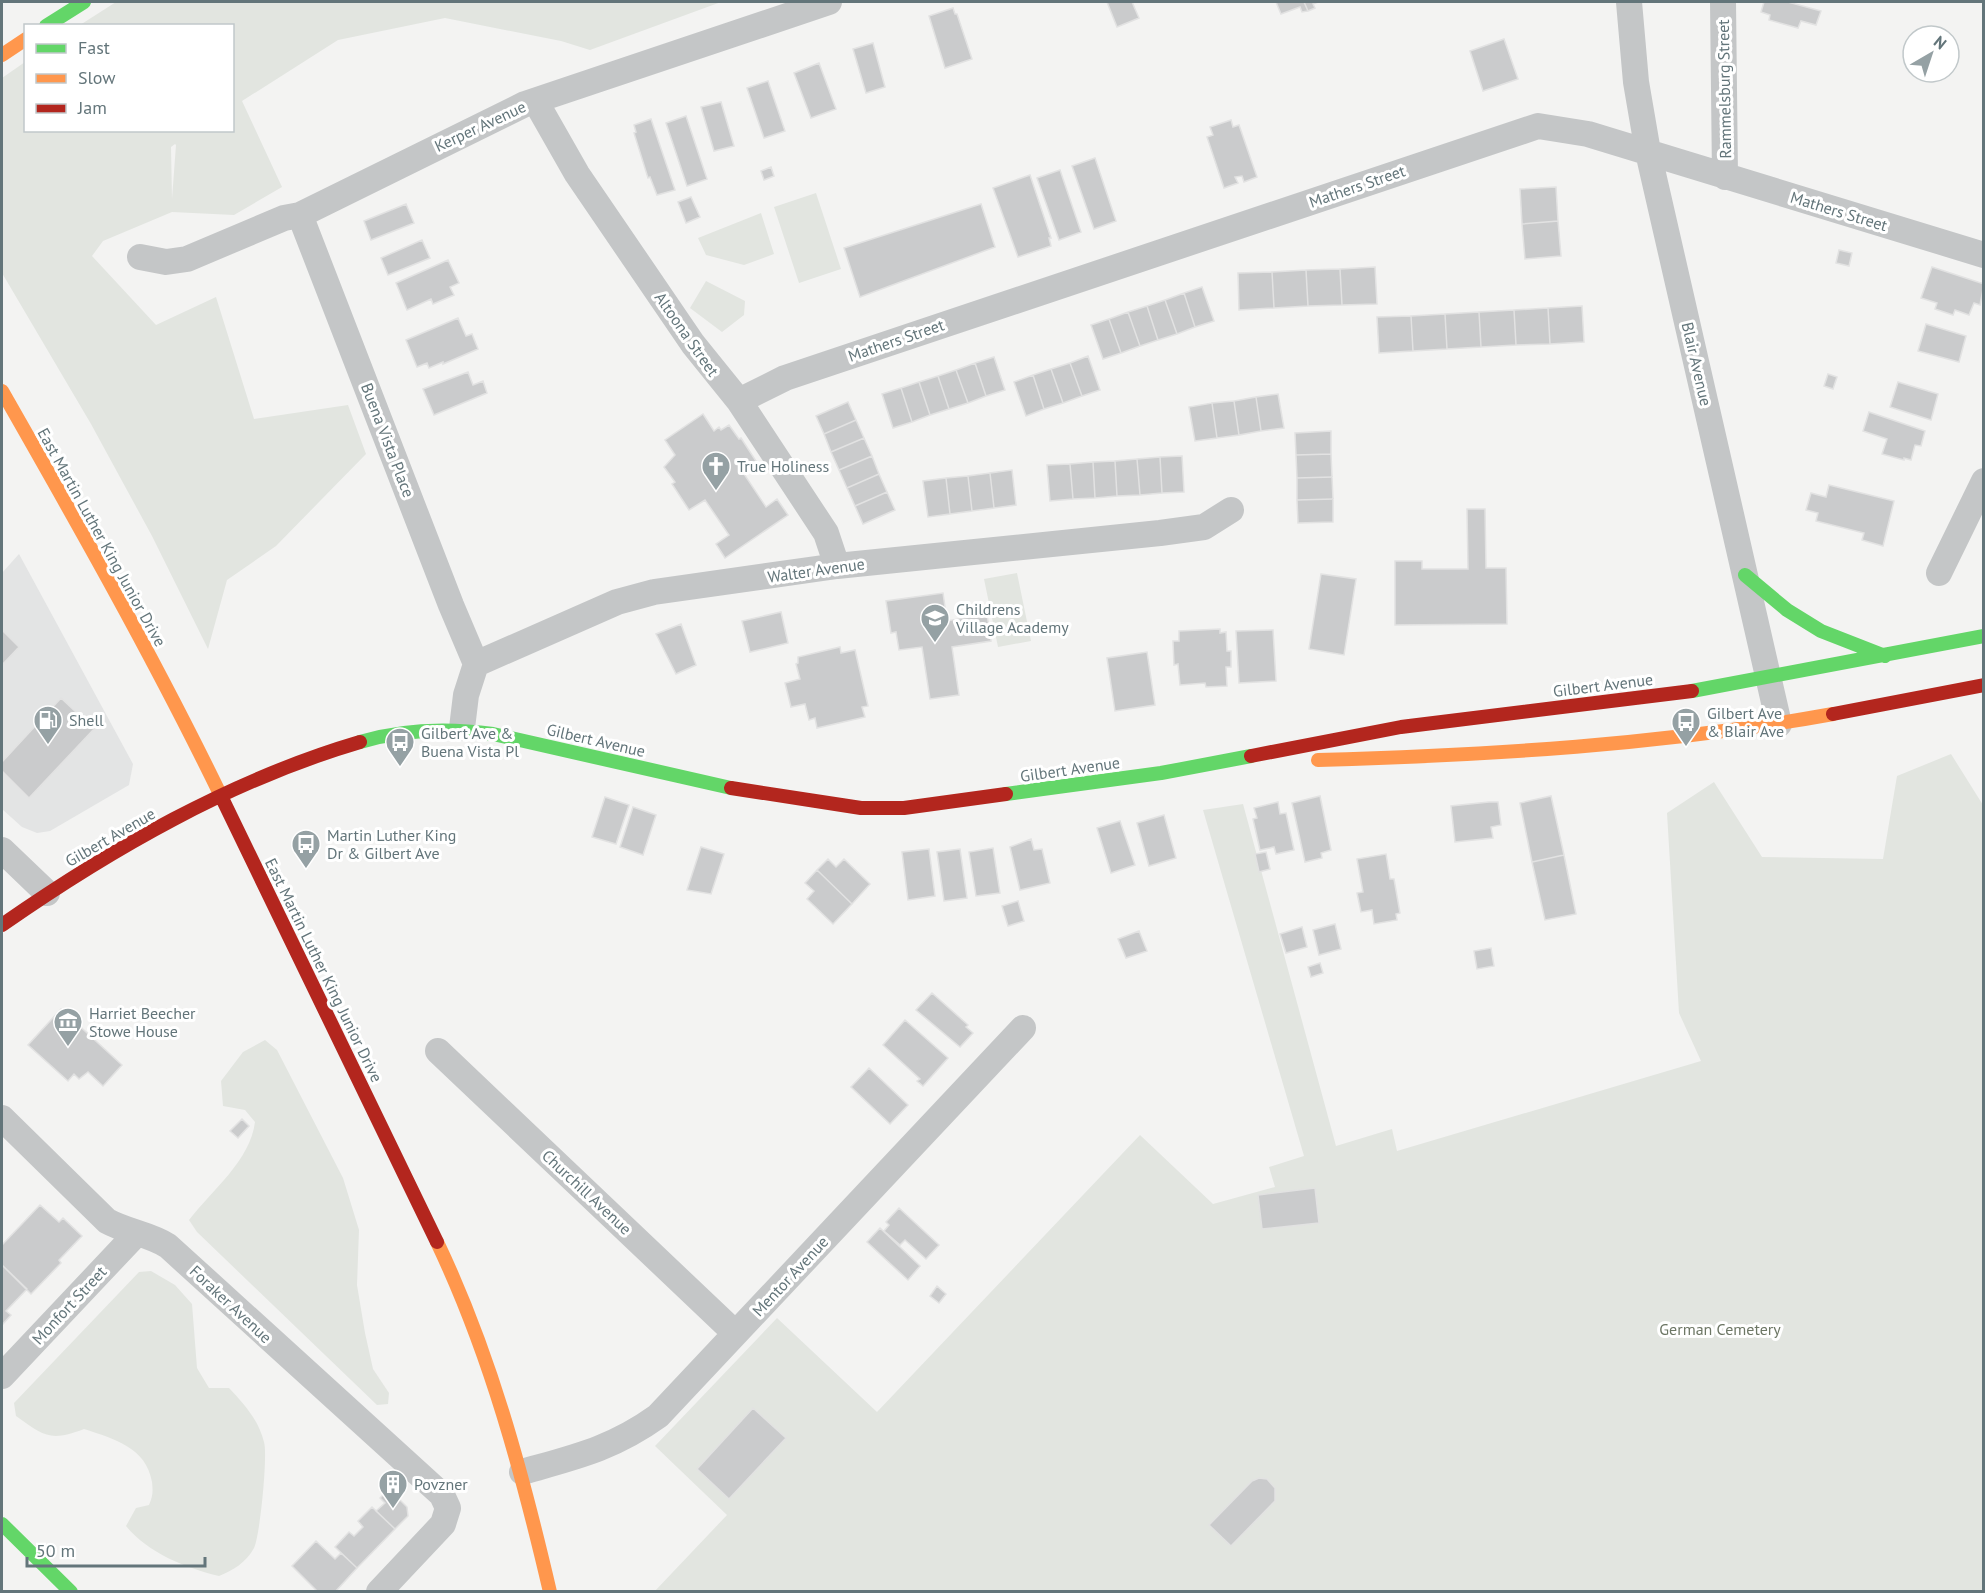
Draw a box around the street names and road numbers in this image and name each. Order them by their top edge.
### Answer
street label: Rammelsburg Street [1713,19,1735,159]
street label: Kerper Avenue [431,96,529,156]
street label: Mathers Street [1306,160,1408,212]
street label: Mathers Street [1788,187,1890,235]
street label: Altoona Street [651,288,724,380]
street label: Mathers Street [845,314,947,366]
street label: Blair Avenue [1678,320,1716,408]
street label: Buena Vista Place [357,380,419,500]
street label: East Martin Luther King Junior Drive [33,424,171,650]
street label: Walter Avenue [766,553,866,587]
street label: Gilbert Avenue [1552,669,1654,701]
street label: Gilbert Avenue [545,719,647,761]
street label: Gilbert Avenue [1019,752,1121,786]
street label: Gilbert Avenue [61,803,159,871]
street label: East Martin Luther King Junior Drive [261,855,387,1085]
street label: Churchill Avenue [538,1145,636,1239]
street label: Mentor Avenue [748,1232,832,1320]
street label: Monfort Street [28,1261,111,1348]
street label: Foraker Avenue [186,1261,276,1347]

